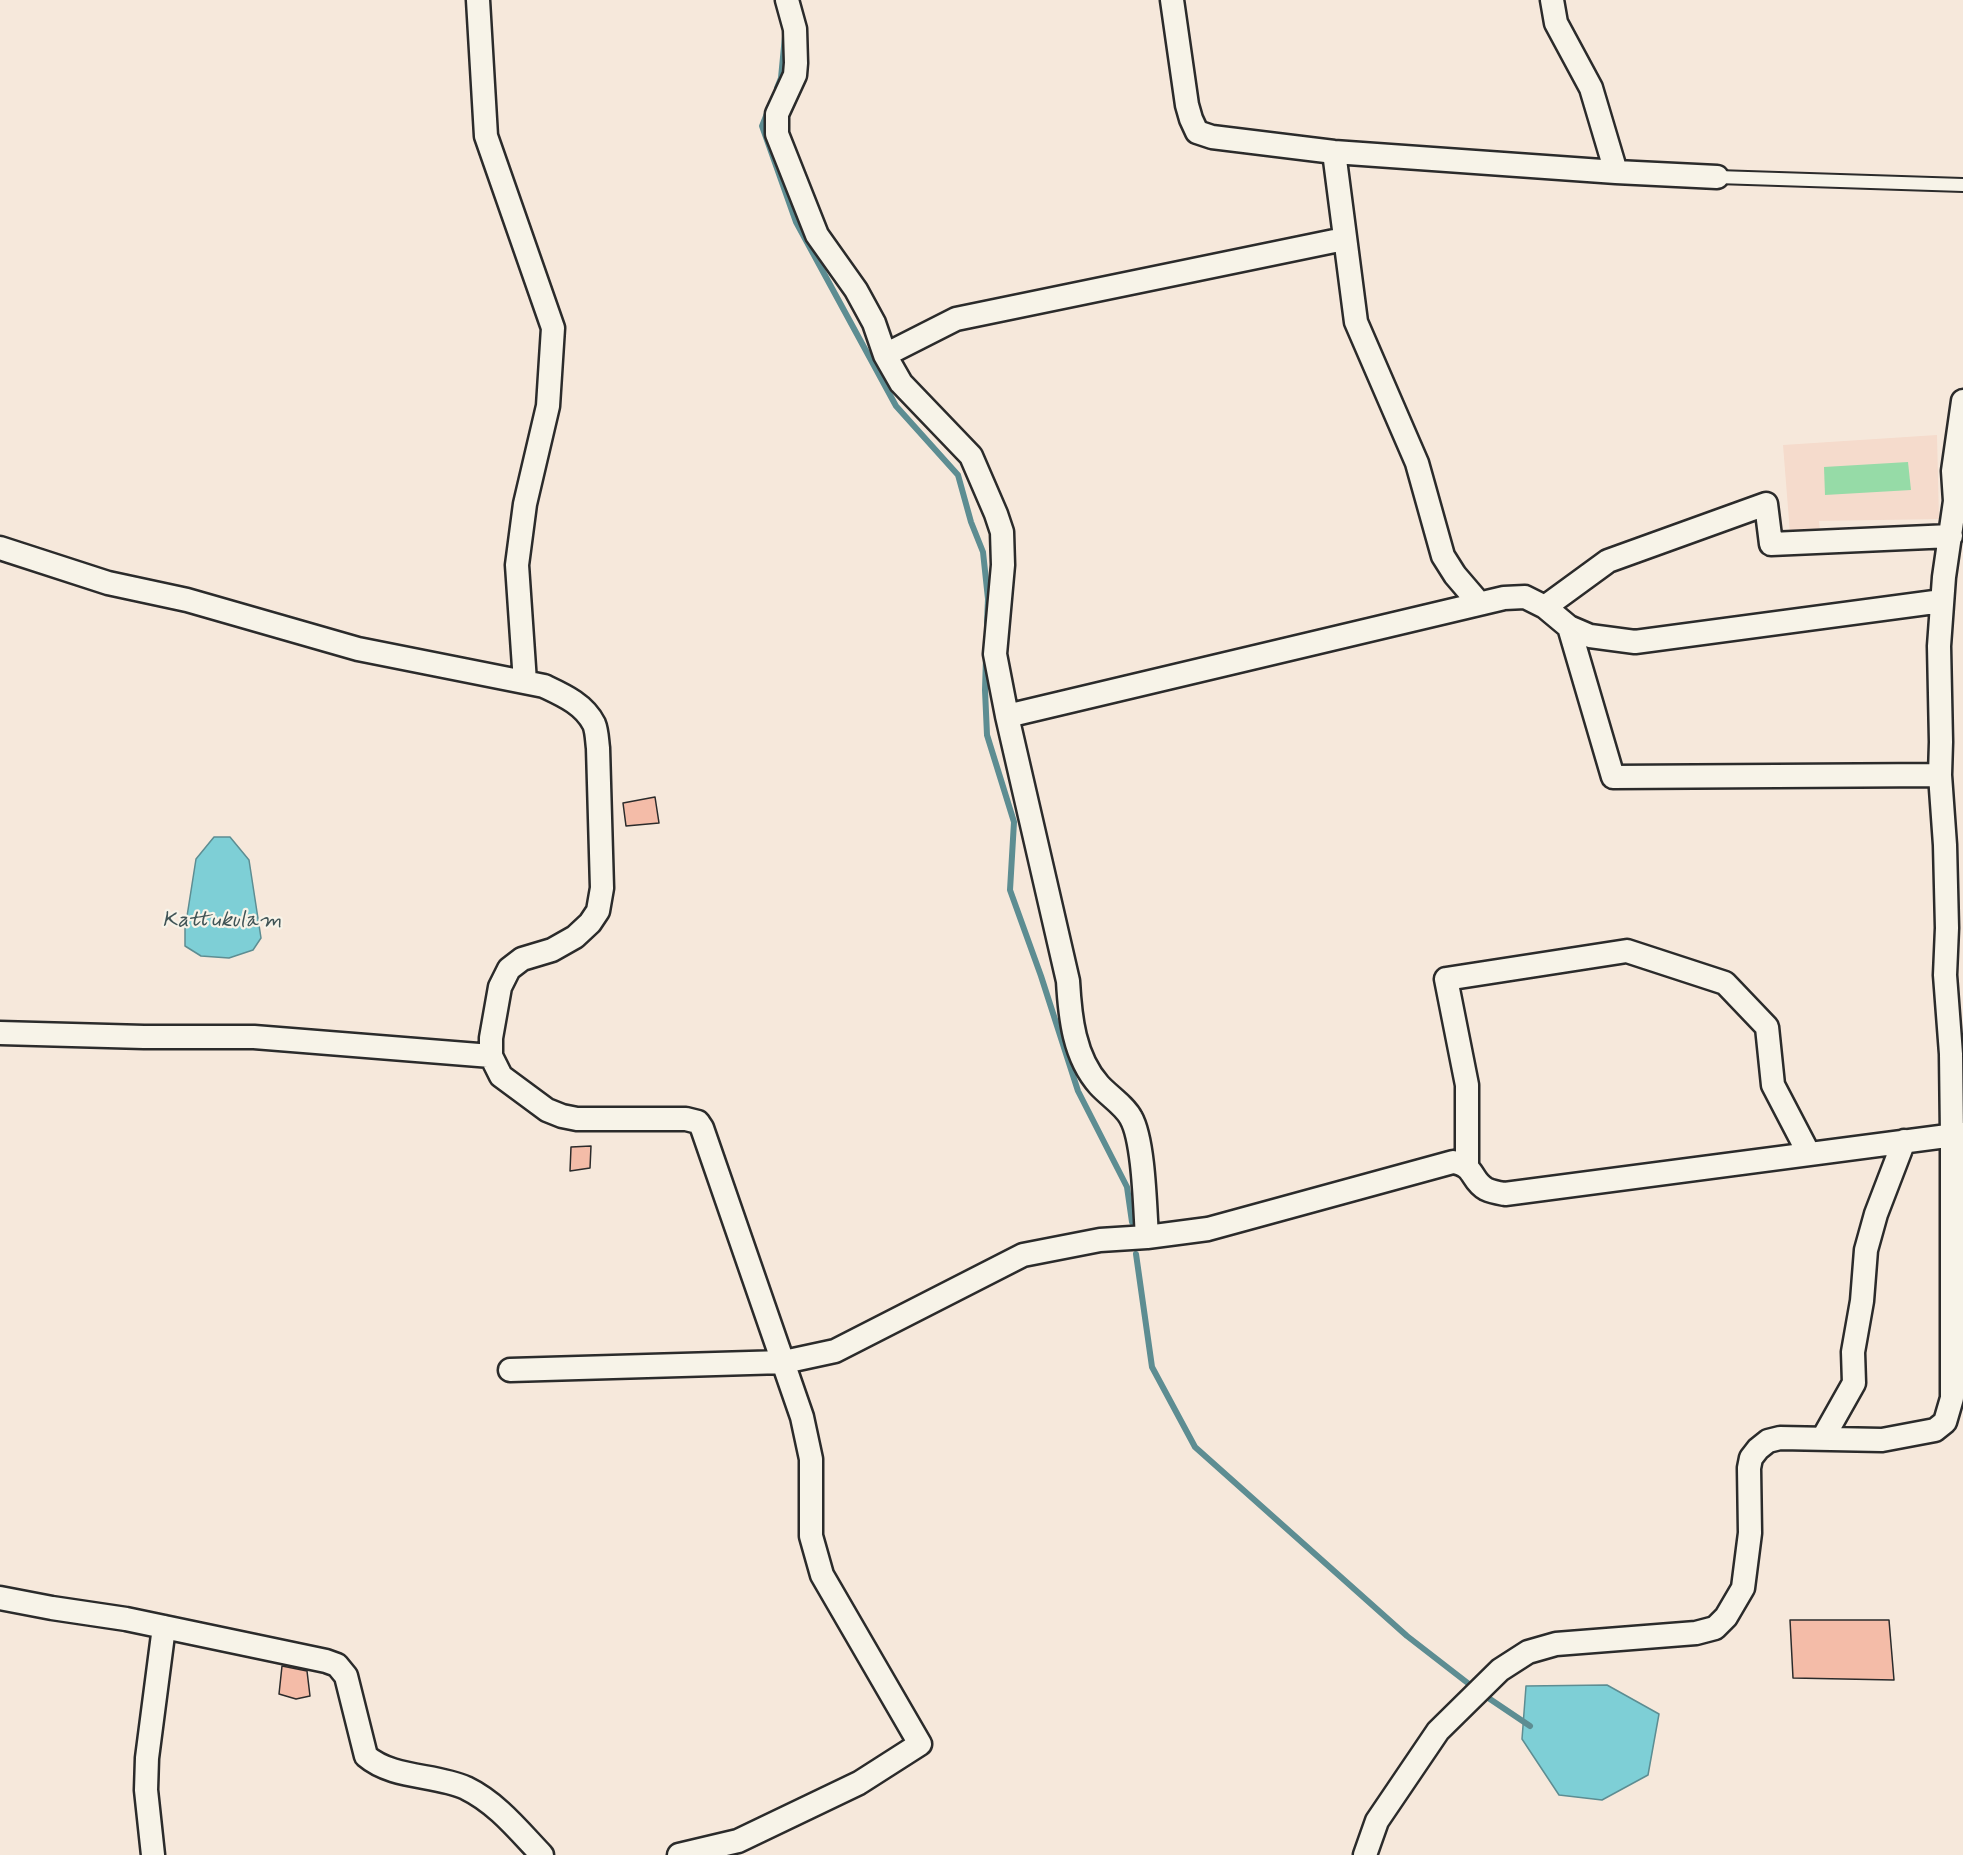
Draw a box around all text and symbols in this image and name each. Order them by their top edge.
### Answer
water label: Kattukulam [162,908,282,934]

